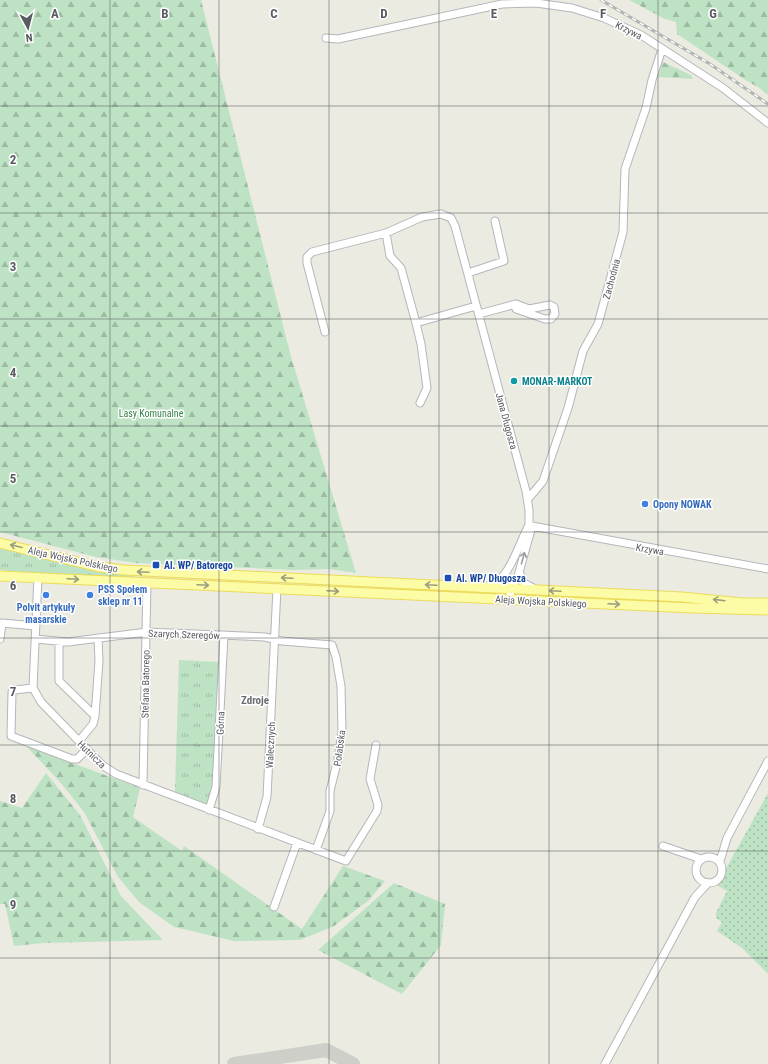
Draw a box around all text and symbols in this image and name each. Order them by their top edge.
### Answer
text: A [51,6,59,21]
text: B [161,6,169,21]
text: C [270,6,278,21]
text: D [380,6,388,21]
text: E [491,6,498,21]
text: F [600,6,606,21]
text: G [709,6,717,21]
north arrow [8,8,48,48]
street label: Krzywa [614,19,644,42]
text: N [25,31,33,44]
text: 2 [10,152,17,167]
street label: Zachodnia [601,258,622,301]
text: 3 [10,259,16,274]
text: 4 [10,365,17,380]
marker: MONAR-MARKOT [509,376,519,386]
place label: MONAR-MARKOT [522,376,593,387]
street label: Jana Długosza [494,392,519,451]
park label: Lasy Komunalne [119,408,184,419]
text: 5 [10,471,17,486]
marker: Opony NOWAK [640,499,650,509]
place label: Opony NOWAK [653,499,712,510]
one-way arrow [10,542,23,550]
street label: Krzywa [635,542,665,557]
street label: Aleja Wojska Polskiego [27,545,119,574]
one-way arrow [520,552,527,565]
marker: Al. WP/ Batorego [151,560,161,570]
place label: Al. WP/ Batorego [164,560,233,571]
one-way arrow [137,568,150,575]
marker: Al. WP/ Długosza [443,573,453,583]
place label: Al. WP/ Długosza [456,573,526,584]
one-way arrow [281,574,294,582]
one-way arrow [66,575,79,583]
text: 6 [10,578,17,593]
one-way arrow [196,581,209,589]
one-way arrow [425,581,438,588]
place label: PSS Społem sklep nr 11 [98,584,147,607]
one-way arrow [326,587,339,595]
one-way arrow [549,587,562,594]
marker: Polvit artykuły masarskie [41,590,51,600]
marker: PSS Społem sklep nr 11 [85,590,95,600]
street label: Aleja Wojska Polskiego [495,594,587,609]
one-way arrow [712,596,725,604]
one-way arrow [607,601,620,608]
place label: Polvit artykuły masarskie [17,602,76,625]
street label: Szarych Szeregów [148,628,220,641]
street label: Stefana Batorego [139,650,152,718]
text: 7 [10,684,17,699]
district label: Zdroje [241,694,269,707]
street label: Górna [214,711,227,735]
street label: Walecznych [264,721,277,769]
street label: Połabska [332,729,348,767]
street label: Hutnicza [75,738,108,771]
text: 8 [10,791,16,806]
text: 9 [10,897,16,912]

